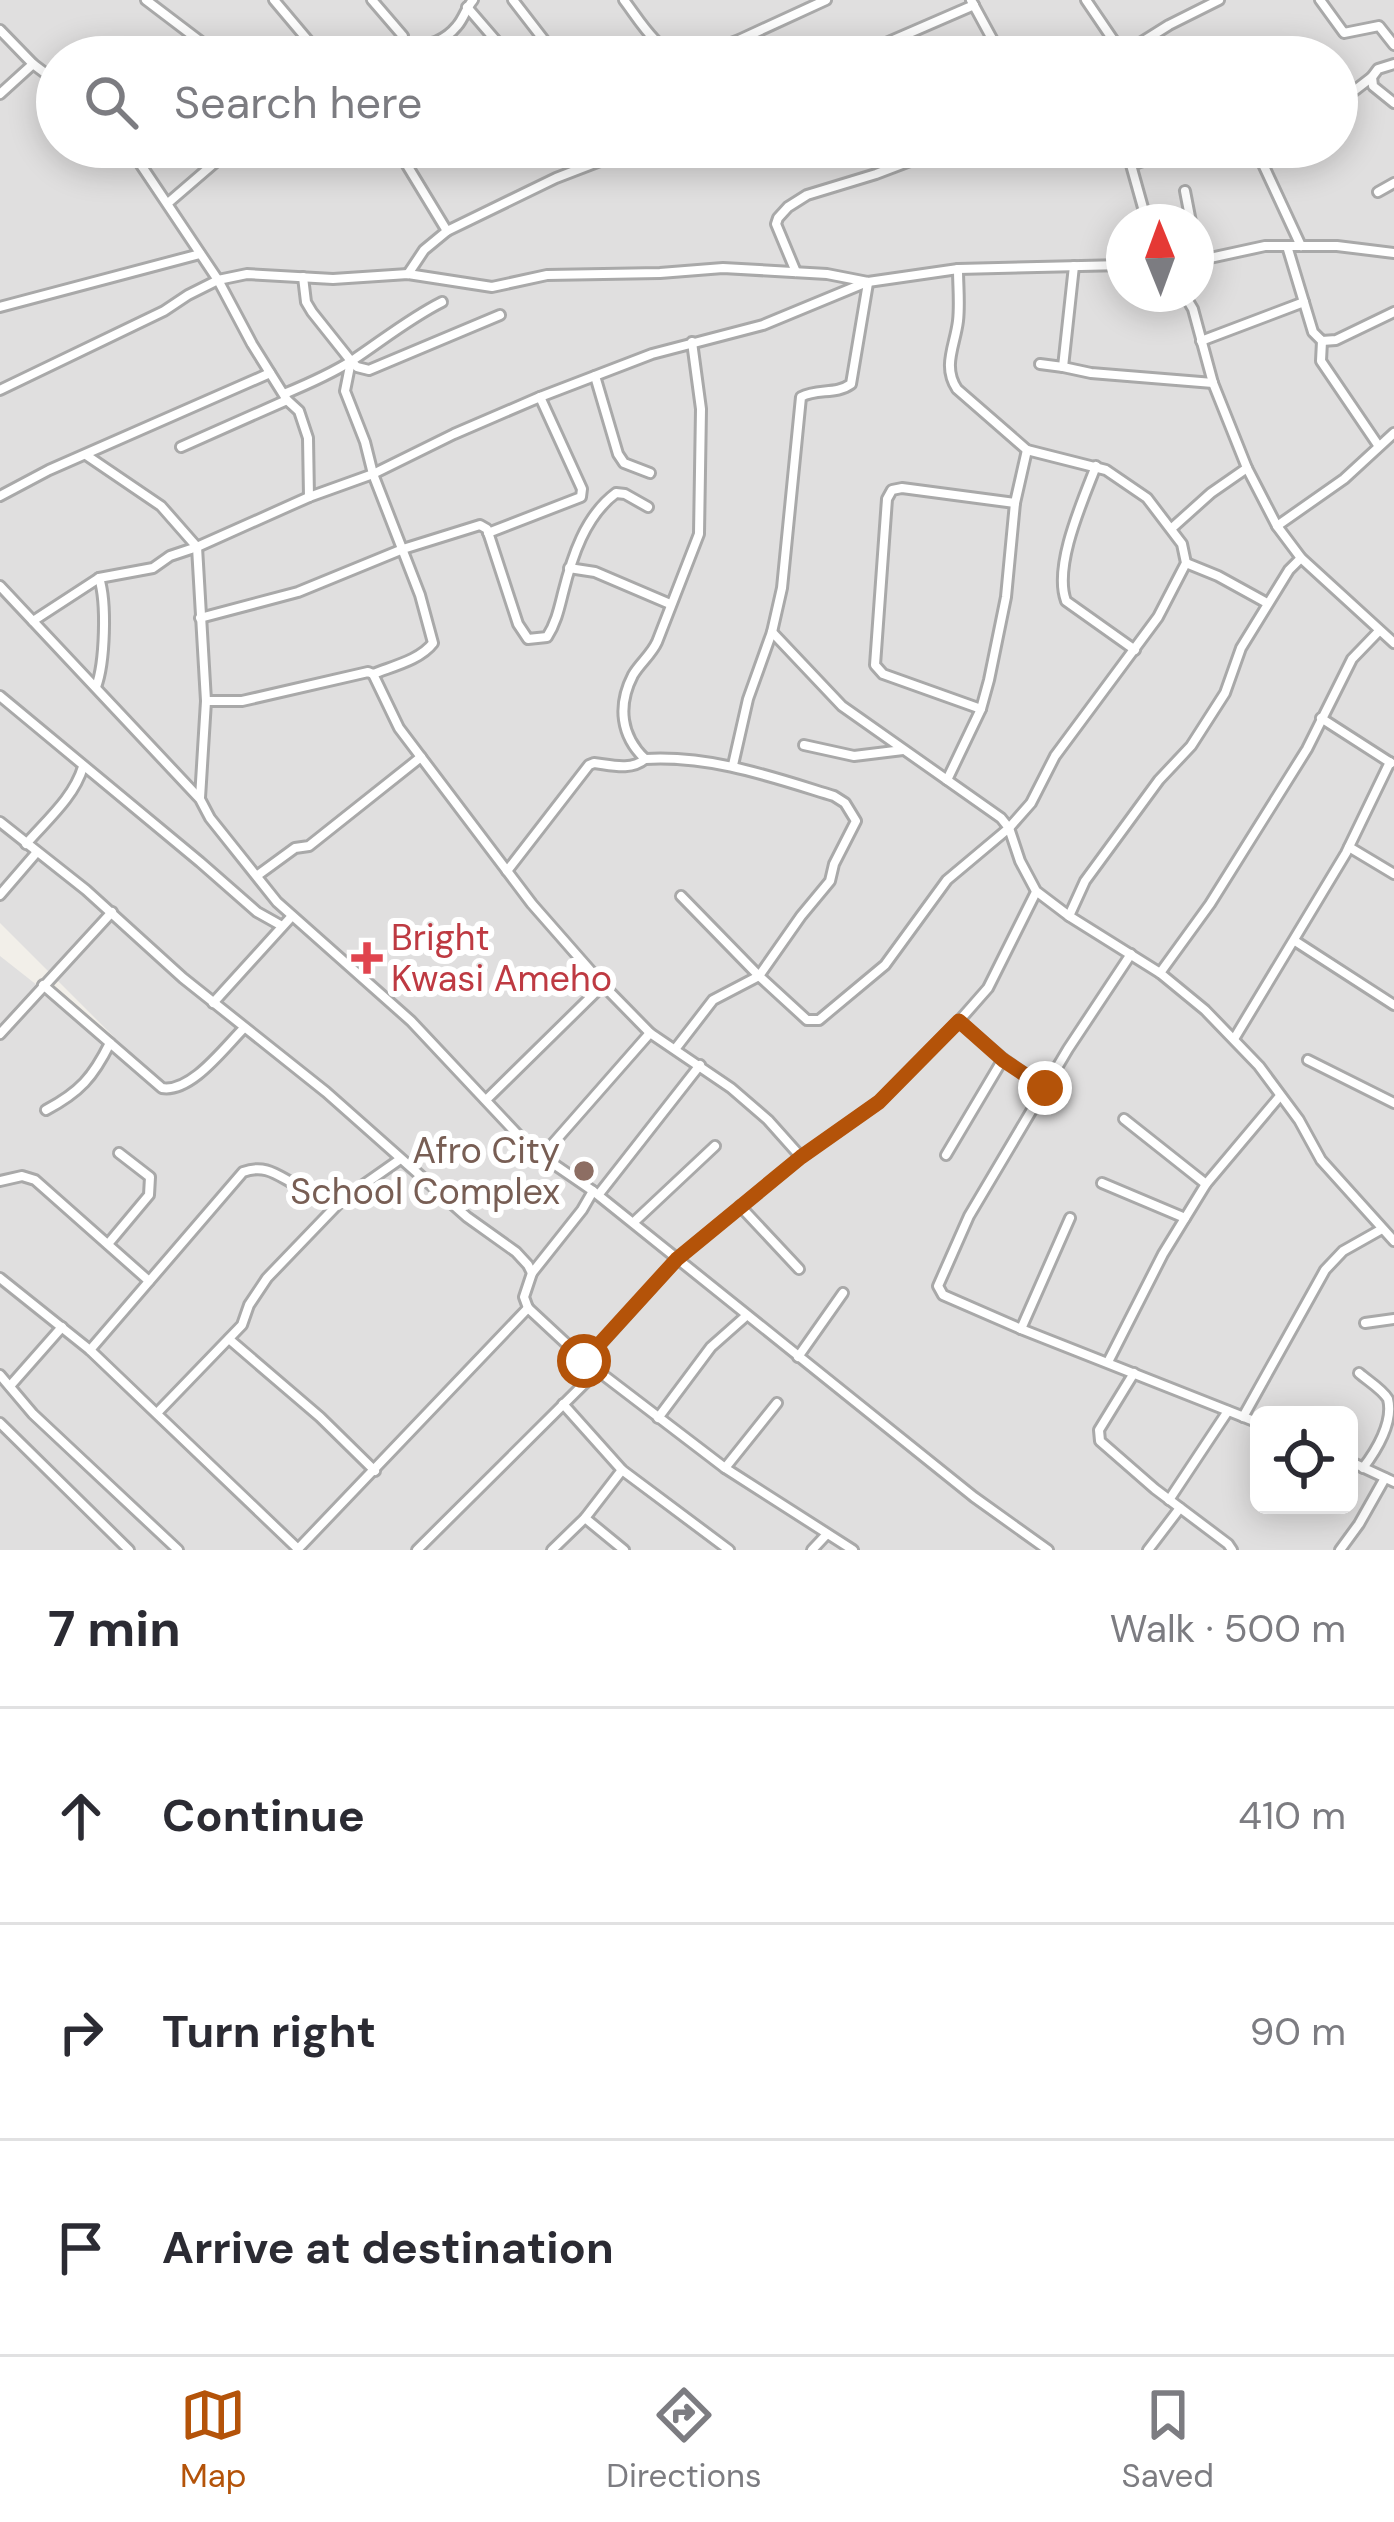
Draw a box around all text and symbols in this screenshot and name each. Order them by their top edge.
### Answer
search box [36,36,1358,168]
icon: search [78,69,144,135]
text: Search here [174,73,422,132]
north arrow [1106,204,1214,312]
place label: Bright Kwasi Ameho [391,914,612,1002]
marker: Bright Kwasi Ameho [354,945,380,971]
route end [1018,1061,1072,1115]
place label: Afro City School Complex [290,1127,560,1215]
marker: Afro City School Complex [571,1158,597,1184]
route start [557,1334,611,1388]
map controls [1250,1406,1358,1514]
button: locate [1250,1406,1358,1514]
text: 7 min [48,1595,181,1662]
text: Walk · 500 m [1110,1603,1346,1654]
icon: ahead [48,1783,114,1849]
text: Continue [162,1786,365,1845]
text: 410 m [1238,1790,1346,1841]
icon: right [48,1999,114,2065]
text: Turn right [162,2002,376,2061]
text: 90 m [1250,2006,1346,2057]
icon: arrive [48,2215,114,2281]
text: Arrive at destination [162,2218,614,2277]
tab: Map [180,2382,246,2497]
tab: Directions [606,2382,762,2497]
tab: Saved [1122,2382,1214,2497]

